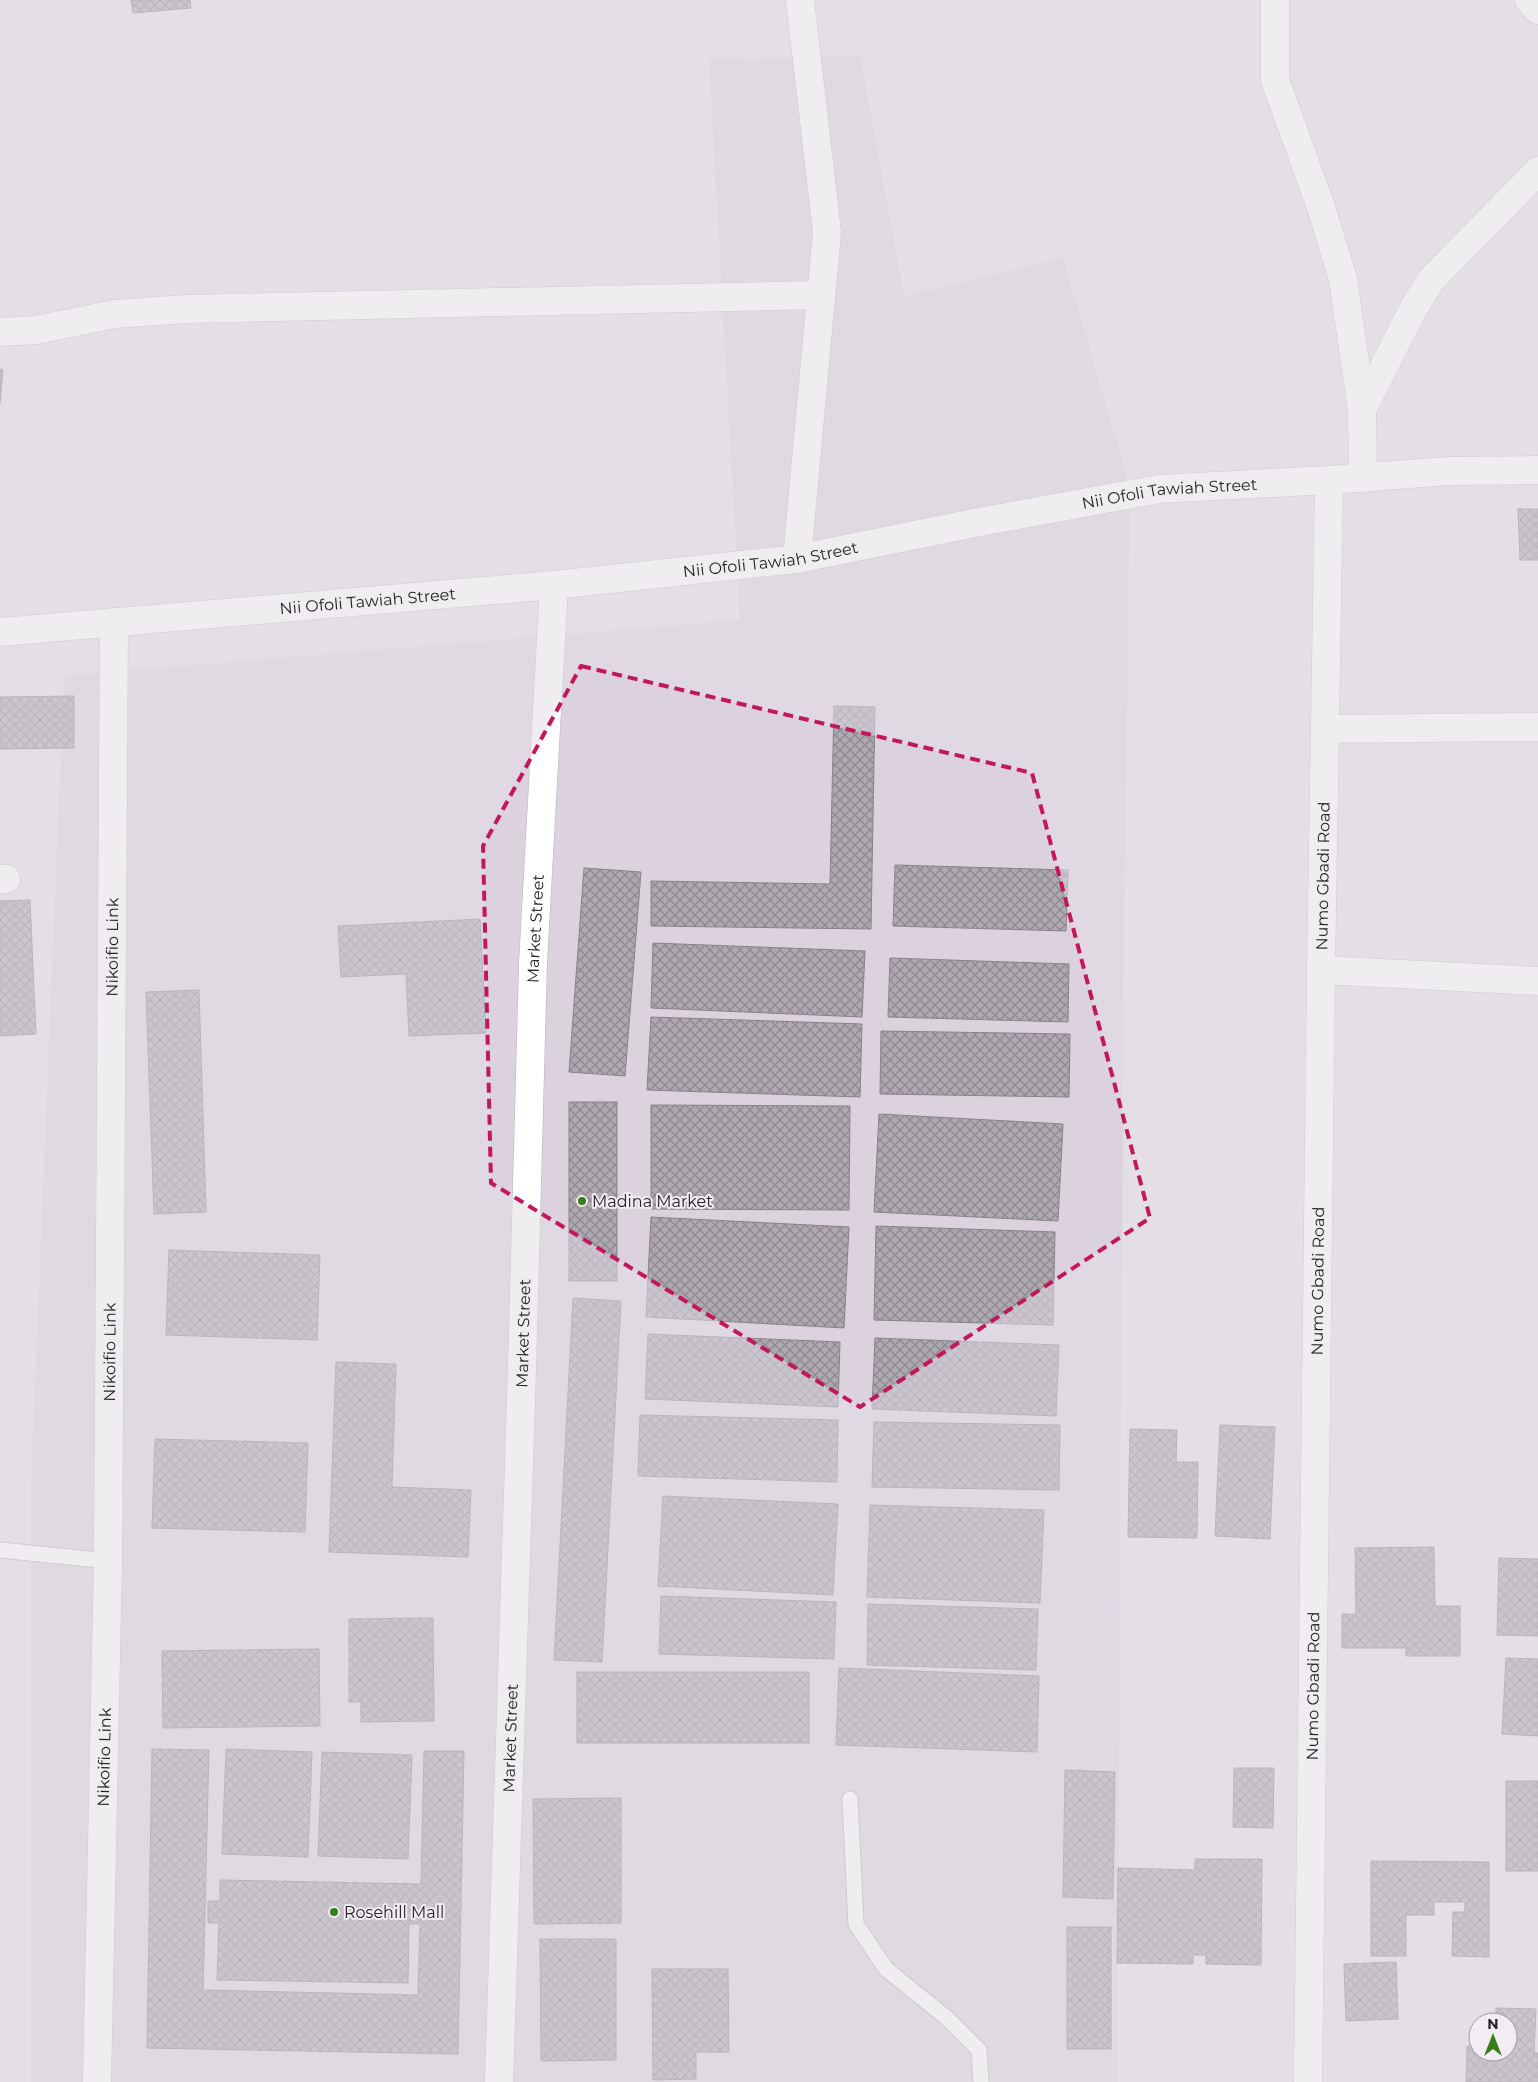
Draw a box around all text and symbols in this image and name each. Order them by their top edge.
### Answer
street label: Nii Ofoli Tawiah Street [1080,474,1258,513]
street label: Nii Ofoli Tawiah Street [682,537,860,581]
street label: Nii Ofoli Tawiah Street [279,584,457,618]
street label: Numo Gbadi Road [1312,801,1333,951]
street label: Market Street [523,873,547,983]
street label: Nikoifio Link [102,897,122,997]
place label: Madina Market [592,1192,713,1211]
marker: Madina Market [576,1195,588,1207]
street label: Numo Gbadi Road [1307,1207,1328,1356]
street label: Market Street [512,1278,534,1388]
street label: Nikoifio Link [100,1302,119,1402]
street label: Numo Gbadi Road [1302,1611,1323,1761]
street label: Market Street [499,1683,521,1793]
street label: Nikoifio Link [93,1707,114,1807]
place label: Rosehill Mall [344,1903,444,1922]
marker: Rosehill Mall [328,1906,340,1918]
north arrow [1468,2012,1518,2062]
text: N [1487,2015,1499,2033]

